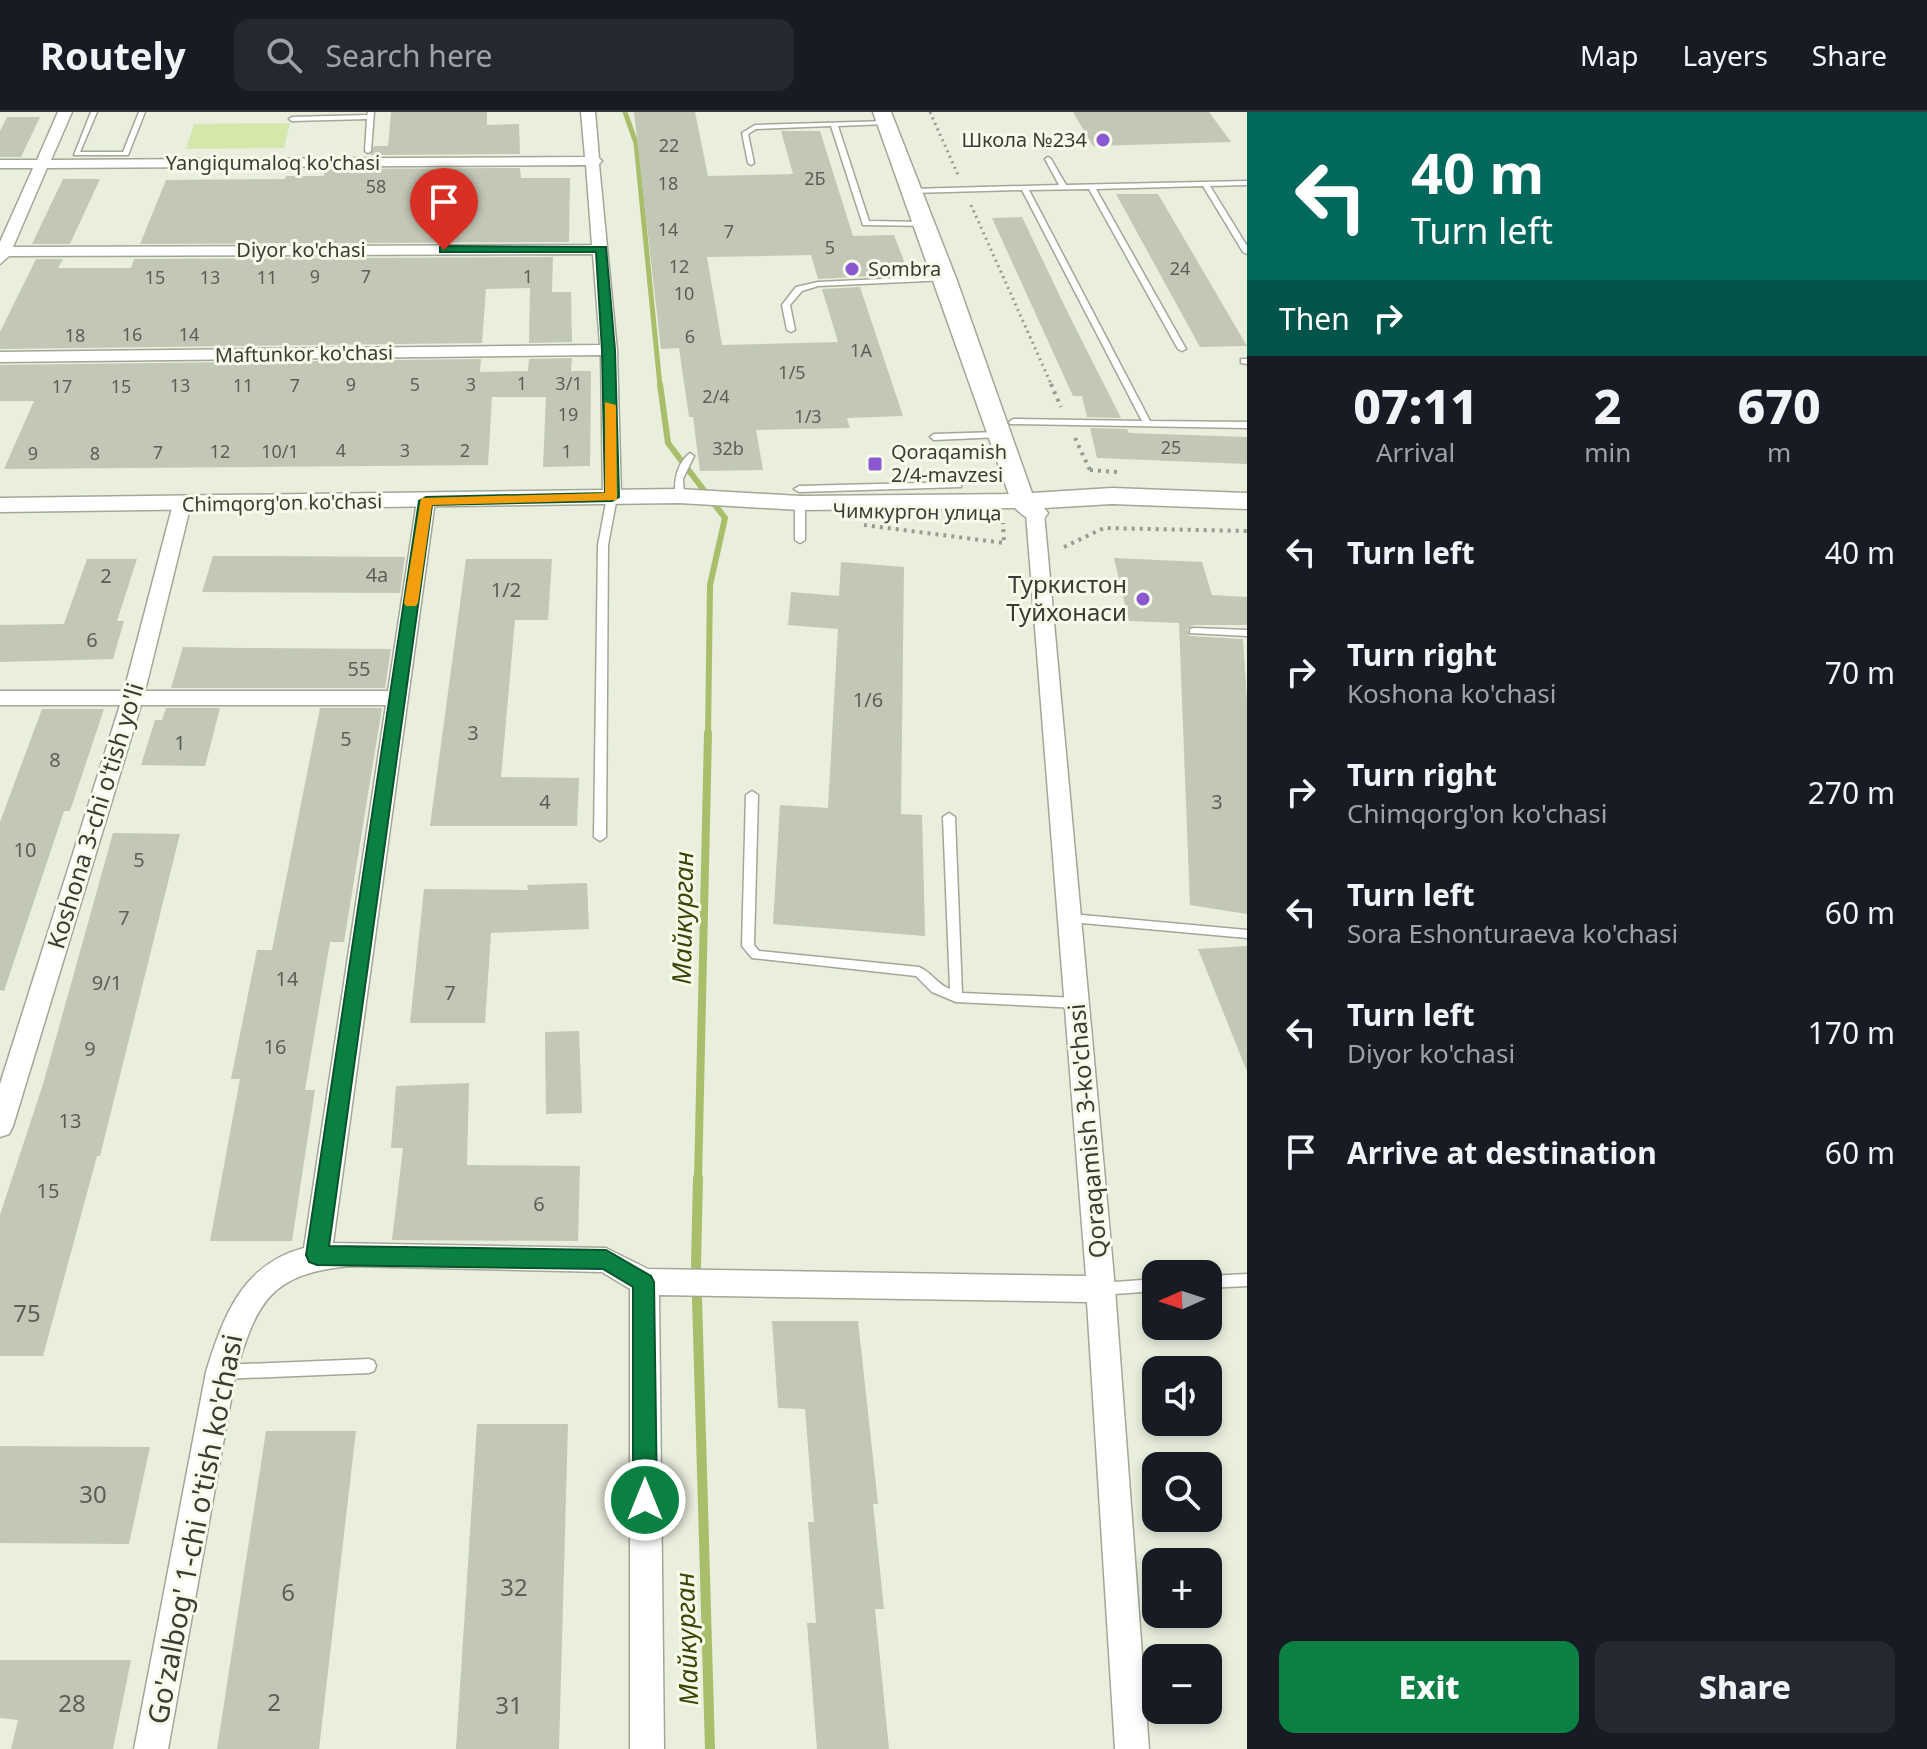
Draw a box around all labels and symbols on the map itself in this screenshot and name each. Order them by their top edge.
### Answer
place label: Школа №234 [961,126,1088,153]
marker: Школа №234 [1094,131,1112,149]
house number: 22 [659,133,679,157]
street label: Yangiqumaloq ko'chasi [166,149,380,176]
house number: 2Б [804,166,826,190]
pin [410,168,478,250]
house number: 18 [658,171,678,195]
house number: 58 [366,174,386,198]
house number: 14 [658,217,678,241]
house number: 7 [724,219,734,243]
house number: 5 [825,235,835,259]
street label: Diyor ko'chasi [236,236,366,263]
house number: 12 [669,254,689,278]
place label: Sombra [868,255,941,282]
house number: 24 [1170,256,1190,280]
marker: Sombra [843,260,861,278]
house number: 9 [310,264,320,288]
house number: 7 [361,264,371,288]
house number: 1 [523,264,533,288]
house number: 15 [145,265,165,289]
house number: 13 [200,265,220,289]
house number: 11 [257,265,277,289]
house number: 10 [674,281,694,305]
house number: 16 [122,322,142,346]
house number: 14 [179,322,199,346]
house number: 18 [65,323,85,347]
house number: 6 [685,324,695,348]
street label: Maftunkor ko'chasi [215,338,393,369]
house number: 1А [850,338,872,362]
house number: 1/5 [778,360,806,384]
house number: 1 [517,371,527,395]
house number: 3/1 [555,371,583,395]
house number: 9 [346,372,356,396]
house number: 5 [410,372,420,396]
house number: 3 [466,372,476,396]
house number: 13 [170,373,190,397]
house number: 11 [233,373,253,397]
house number: 7 [290,373,300,397]
house number: 17 [52,374,72,398]
house number: 15 [111,374,131,398]
house number: 2/4 [702,384,730,408]
house number: 19 [558,402,578,426]
house number: 1/3 [794,404,822,428]
house number: 25 [1161,435,1181,459]
house number: 32b [712,436,744,460]
house number: 4 [336,438,346,462]
house number: 3 [400,438,410,462]
house number: 2 [460,438,470,462]
place label: Qoraqamish 2/4-mavzesi [891,438,1007,488]
house number: 12 [210,439,230,463]
house number: 10/1 [261,439,299,463]
house number: 1 [562,439,572,463]
house number: 7 [153,440,163,464]
house number: 9 [28,441,38,465]
house number: 8 [90,441,100,465]
marker: Qoraqamish 2/4-mavzesi [866,455,884,473]
street label: Chimqorg'on ko'chasi [182,487,382,518]
street label: Чимкургон улица [832,497,1002,526]
house number: 4a [366,561,388,588]
house number: 2 [100,562,112,589]
place label: Туркистон Туйхонаси [1006,567,1127,628]
house number: 1/2 [491,576,521,603]
marker: Туркистон Туйхонаси [1134,590,1152,608]
house number: 6 [86,626,98,653]
house number: 55 [348,655,370,682]
street label: Koshona 3-chi o'tish yo'li [38,679,151,953]
house number: 1/6 [853,686,883,713]
house number: 3 [467,719,479,746]
house number: 5 [340,725,352,752]
house number: 1 [174,729,186,756]
house number: 8 [49,746,61,773]
house number: 4 [539,788,551,815]
house number: 3 [1211,788,1223,815]
house number: 10 [14,836,36,863]
house number: 5 [133,846,145,873]
water label: Майкурган [663,851,701,985]
house number: 7 [118,904,130,931]
house number: 14 [276,965,299,992]
house number: 9/1 [92,969,122,996]
house number: 7 [444,979,456,1006]
street label: Qoraqamish 3-ko'chasi [1059,1002,1114,1260]
house number: 16 [264,1033,286,1060]
house number: 9 [84,1035,96,1062]
house number: 13 [59,1107,81,1134]
house number: 15 [37,1177,59,1204]
house number: 6 [533,1190,545,1217]
north arrow [1142,1260,1222,1340]
house number: 75 [13,1296,41,1329]
street label: Go'zalbog' 1-chi o'tish ko'chasi [138,1331,250,1727]
position arrow [603,1458,687,1542]
house number: 30 [79,1477,107,1510]
house number: 32 [500,1570,528,1603]
water label: Майкурган [666,1572,706,1706]
house number: 6 [281,1575,295,1608]
house number: 2 [267,1685,281,1718]
house number: 28 [58,1686,86,1719]
house number: 31 [495,1688,523,1721]

